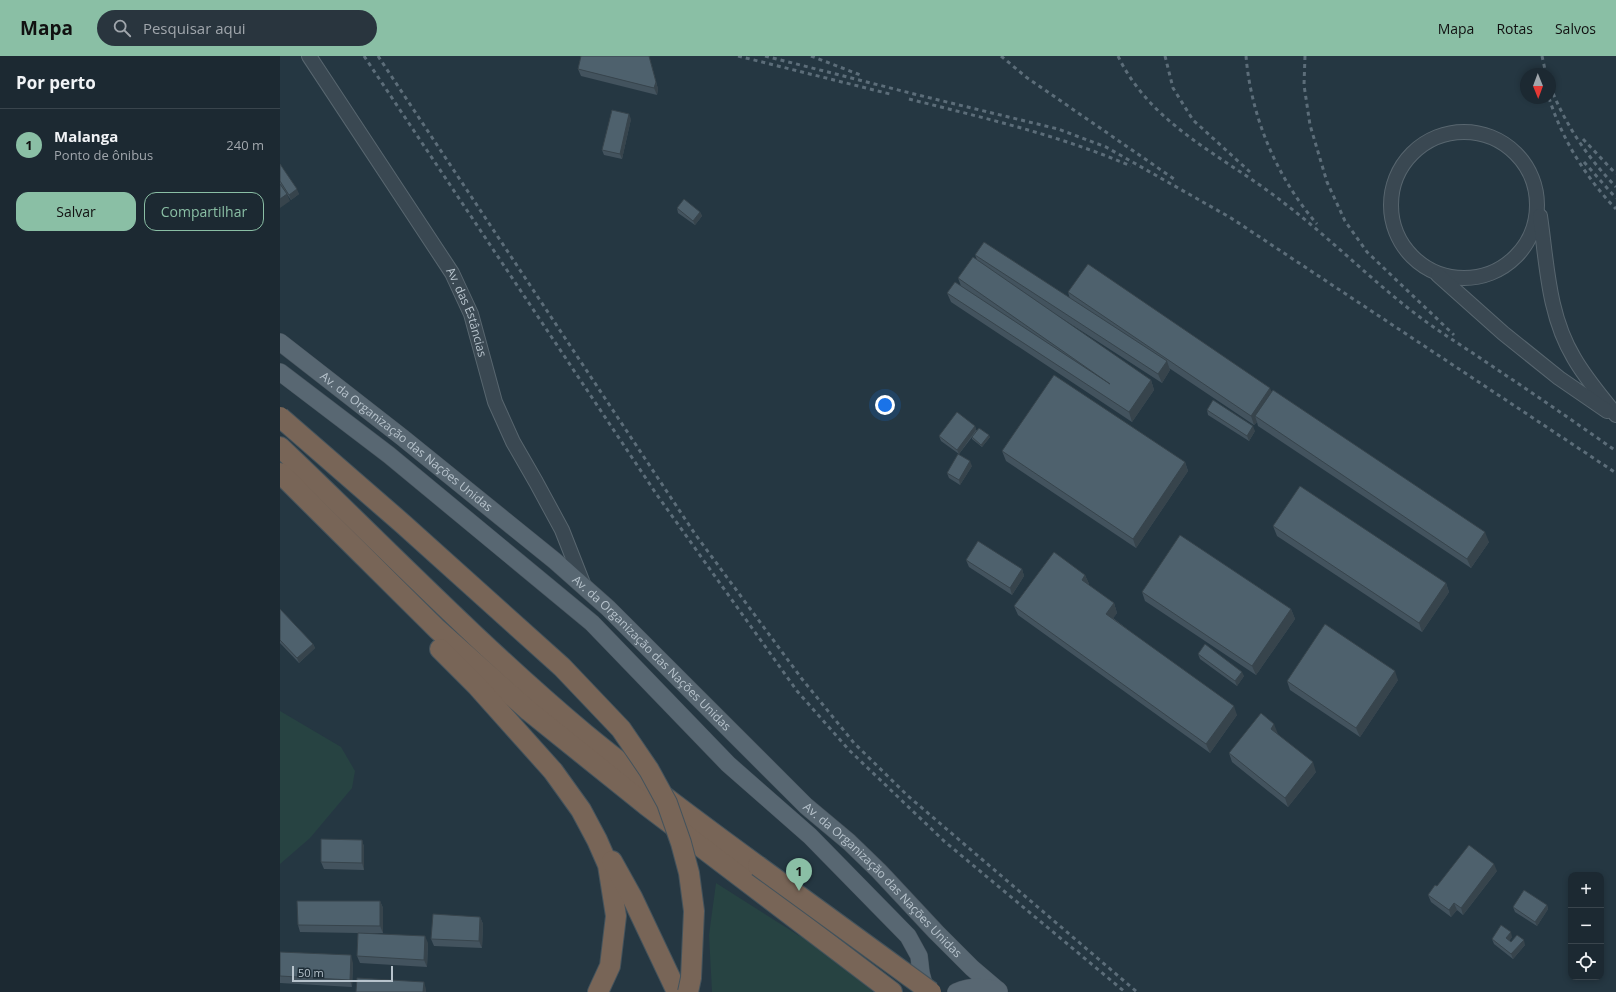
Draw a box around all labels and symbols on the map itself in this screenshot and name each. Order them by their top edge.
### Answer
north arrow [1520,68,1556,104]
street label: Av. das Estâncias [442,264,491,359]
street label: Av. da Organização das Nações Unidas [317,368,497,515]
your location [875,395,895,415]
street label: Av. da Organização das Nações Unidas [569,571,735,734]
street label: Av. da Organização das Nações Unidas [800,798,966,961]
pin: 1 [786,858,812,891]
scale bar [292,964,393,983]

